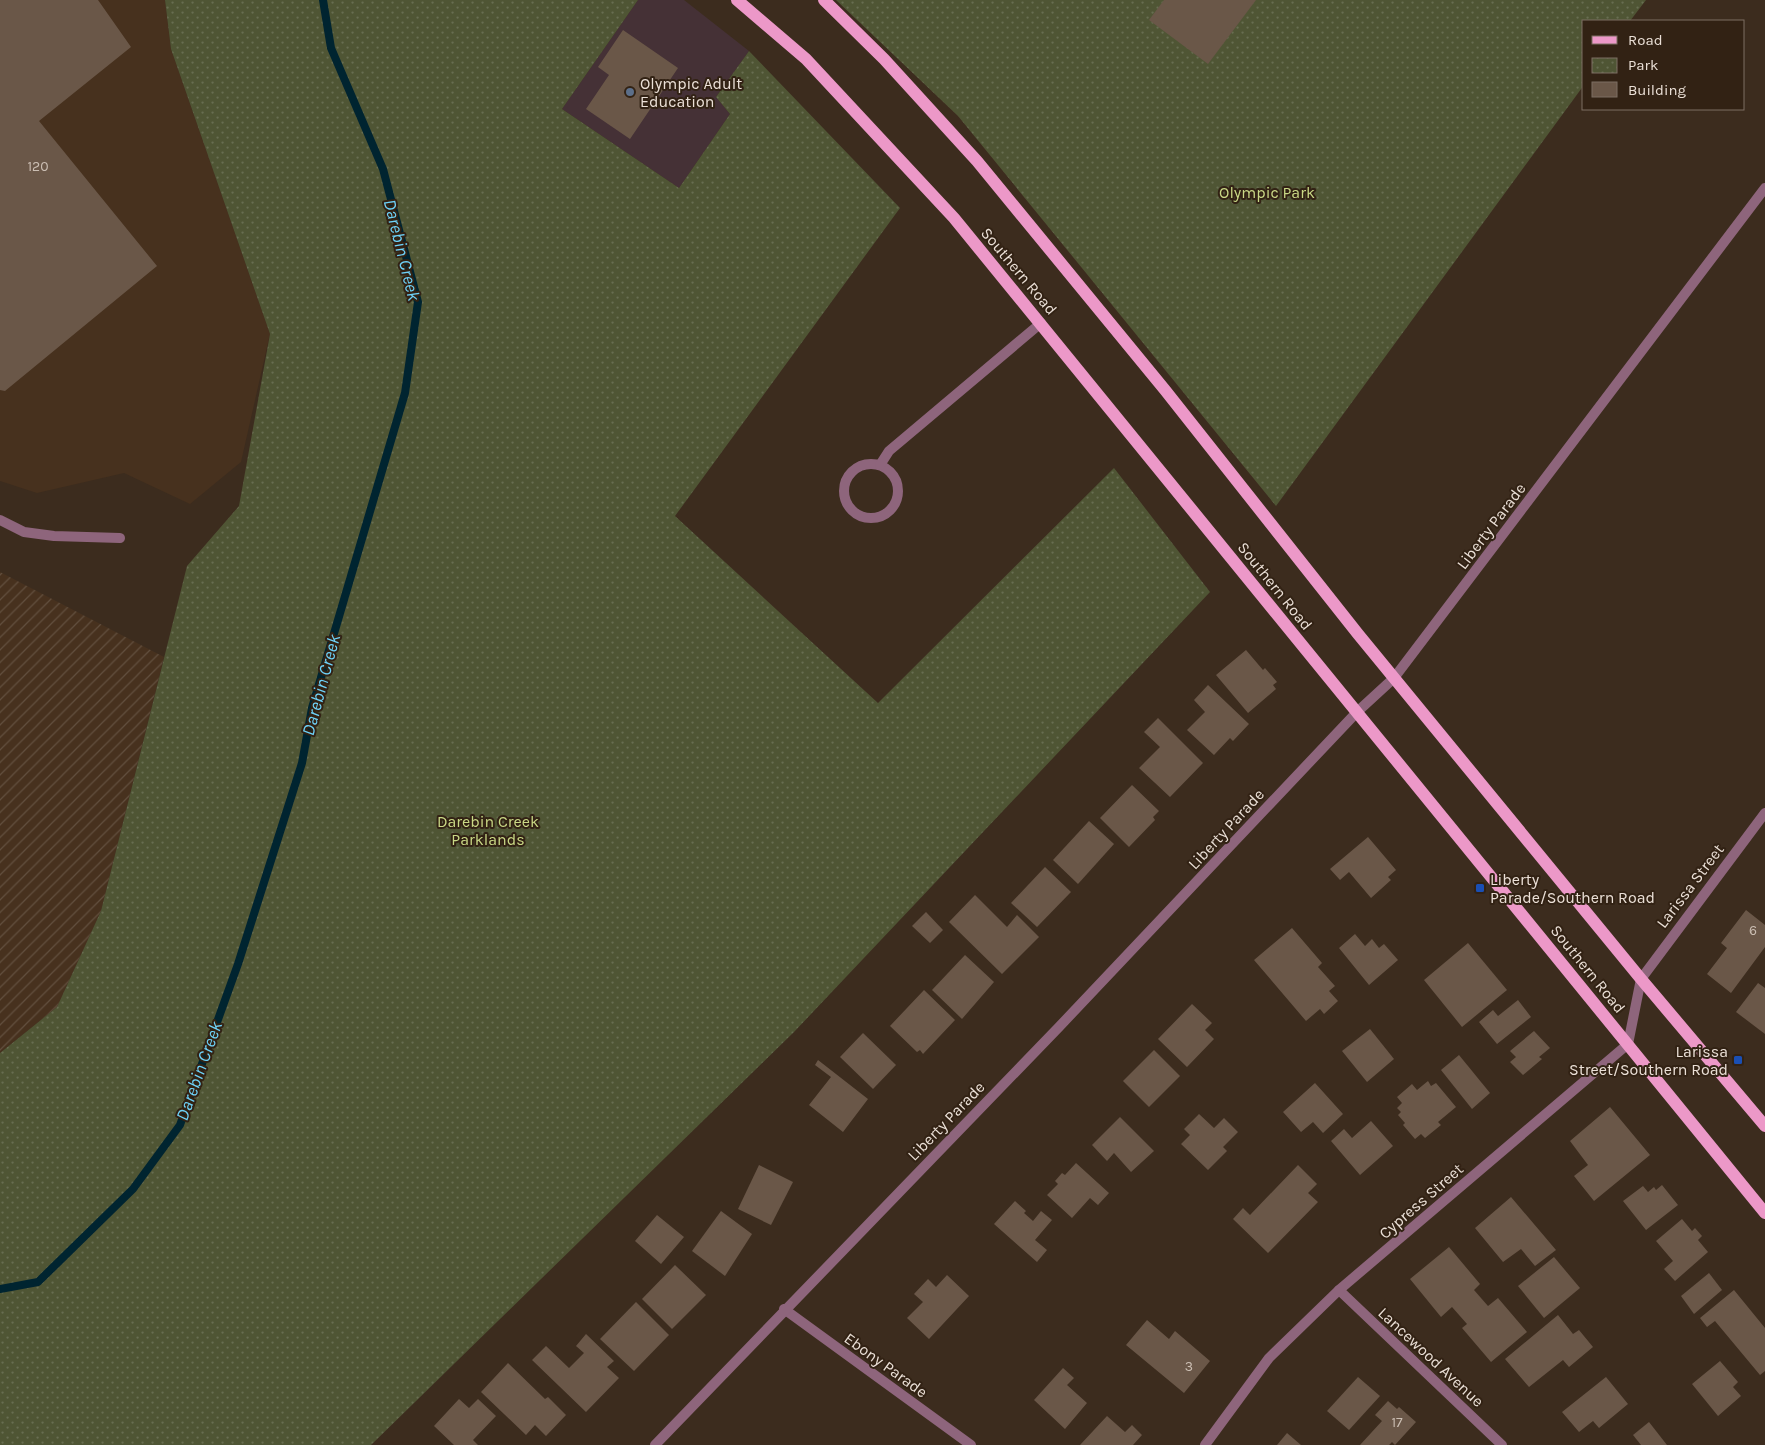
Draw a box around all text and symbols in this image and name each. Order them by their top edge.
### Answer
legend [1582,20,1745,110]
text: Road [1628,31,1663,49]
text: Park [1628,56,1658,74]
place label: Olympic Adult Education [640,74,742,111]
text: Building [1628,81,1686,99]
marker: Olympic Adult Education [624,86,636,98]
house number: 120 [27,158,49,175]
park label: Olympic Park [1219,183,1315,202]
water label: Darebin Creek [379,197,425,304]
street label: Southern Road [977,223,1061,319]
street label: Liberty Parade [1452,479,1530,573]
street label: Southern Road [1234,538,1316,634]
water label: Darebin Creek [297,631,345,738]
street label: Liberty Parade [1184,785,1268,873]
park label: Darebin Creek Parklands [437,812,539,849]
street label: Larissa Street [1652,840,1728,932]
place label: Liberty Parade/Southern Road [1490,870,1655,907]
marker: Liberty Parade/Southern Road [1474,882,1486,894]
street label: Southern Road [1547,921,1629,1017]
house number: 6 [1749,922,1757,939]
water label: Darebin Creek [171,1018,227,1124]
place label: Larissa Street/Southern Road [1569,1042,1728,1079]
marker: Larissa Street/Southern Road [1732,1054,1744,1066]
street label: Liberty Parade [903,1077,989,1165]
street label: Cypress Street [1375,1159,1467,1243]
street label: Lancewood Avenue [1374,1303,1488,1411]
street label: Ebony Parade [841,1328,931,1402]
house number: 3 [1185,1358,1193,1375]
house number: 17 [1391,1414,1403,1431]

